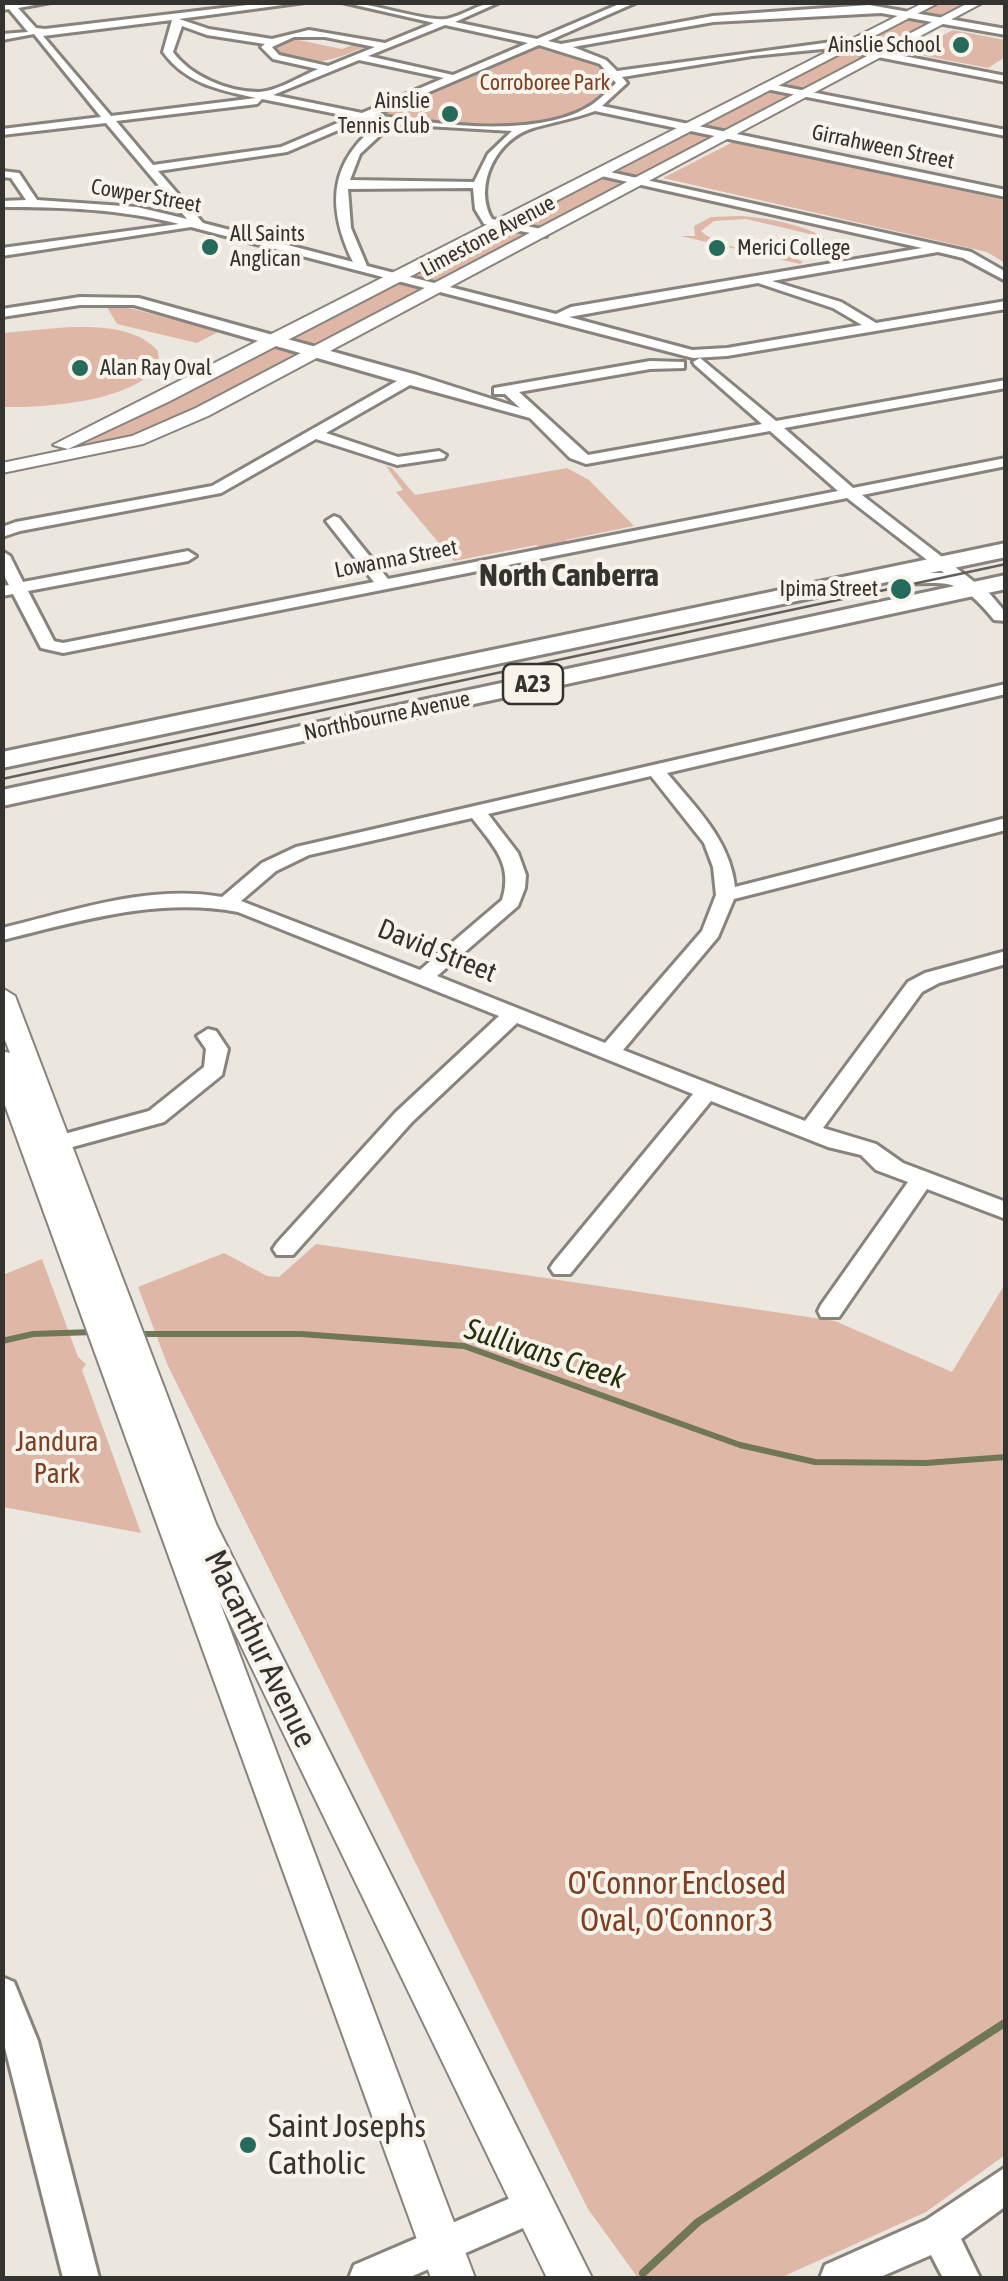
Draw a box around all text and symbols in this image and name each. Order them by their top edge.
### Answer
place label: Ainslie School [828,32,941,58]
marker: Ainslie School [950,34,972,56]
park label: Corroboree Park [480,70,610,96]
place label: Ainslie Tennis Club [338,88,430,140]
marker: Ainslie Tennis Club [439,103,461,125]
street label: Girrahween Street [809,119,957,175]
street label: Cowper Street [89,173,203,219]
street label: Limestone Avenue [416,190,560,282]
place label: All Saints Anglican [230,221,305,272]
place label: Merici College [737,235,850,261]
marker: All Saints Anglican [199,236,221,258]
marker: Merici College [706,237,728,259]
place label: Alan Ray Oval [100,355,212,381]
marker: Alan Ray Oval [69,357,91,379]
street label: Lowanna Street [332,534,460,584]
district label: North Canberra [479,557,659,595]
place label: Ipima Street [780,576,878,602]
marker: Ipima Street [888,576,914,602]
road number: A23 [503,664,563,704]
street label: Northbourne Avenue [302,686,472,746]
street label: David Street [373,912,501,990]
water label: Sullivans Creek [460,1311,630,1397]
park label: Jandura Park [15,1425,99,1491]
street label: Macarthur Avenue [196,1544,324,1754]
park label: O'Connor Enclosed Oval, O'Connor 3 [568,1865,786,1940]
place label: Saint Josephs Catholic [268,2108,426,2183]
marker: Saint Josephs Catholic [237,2134,259,2156]

